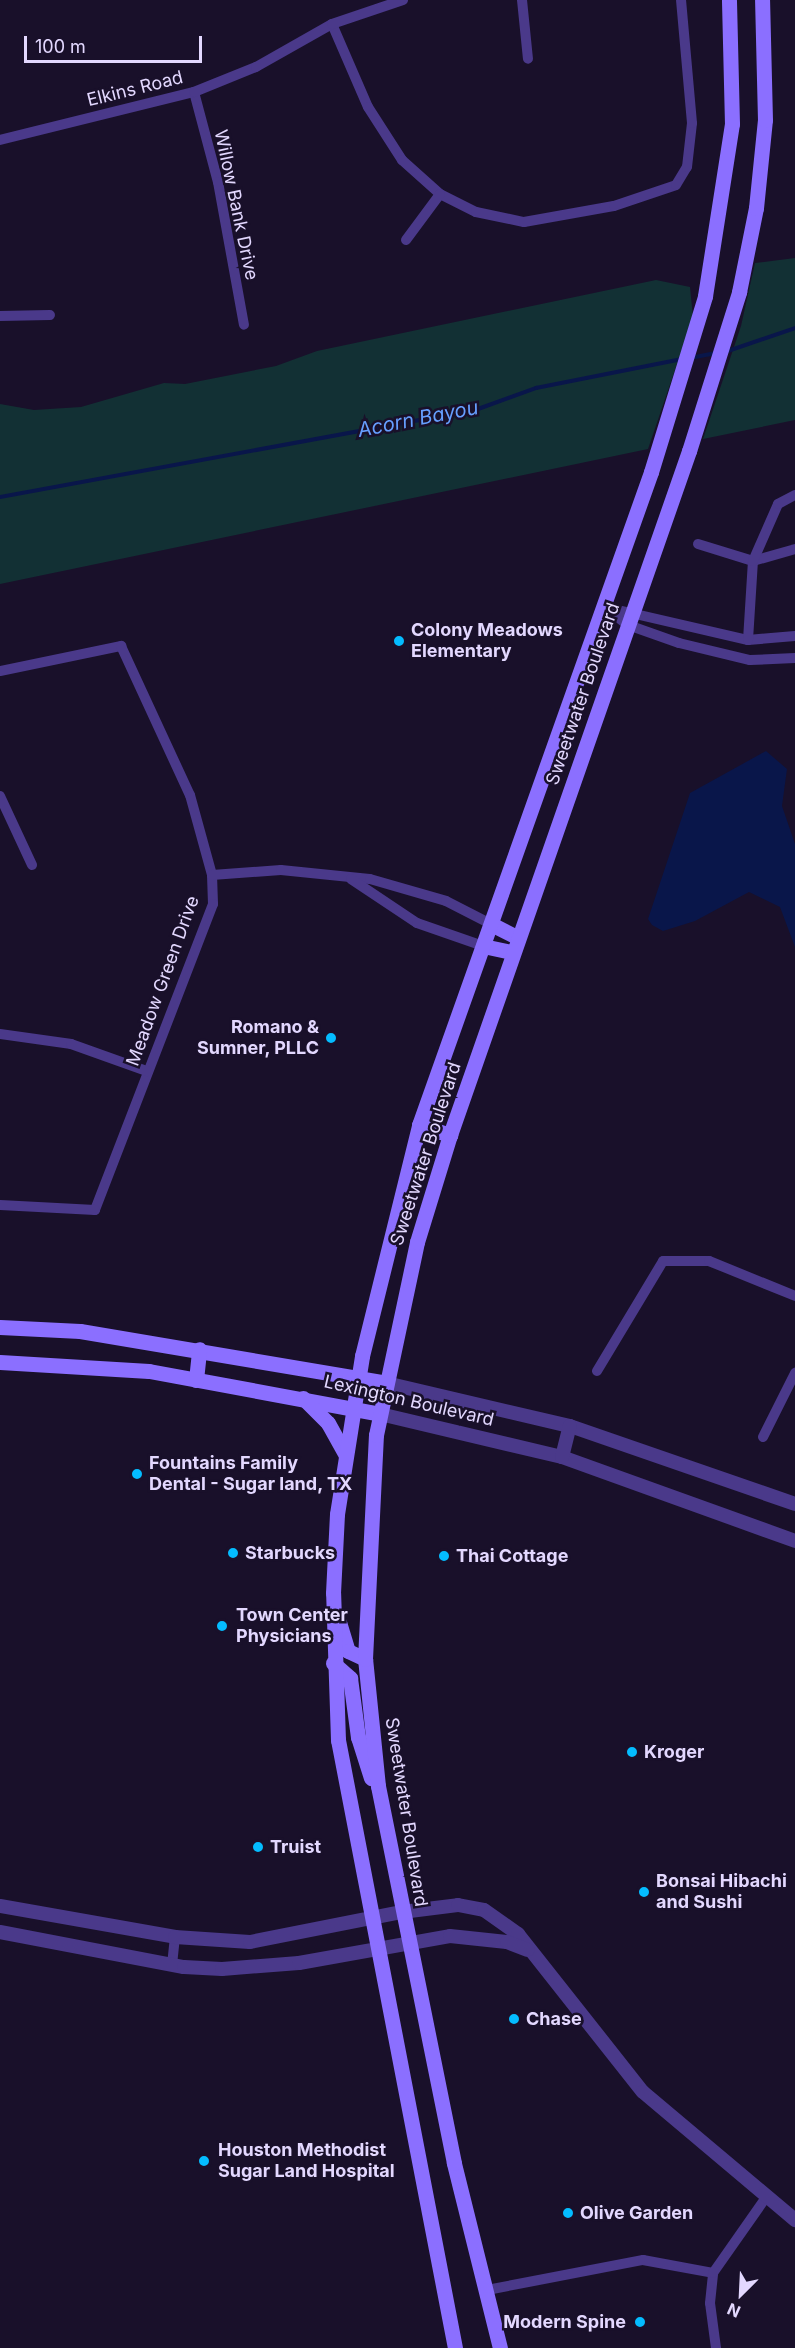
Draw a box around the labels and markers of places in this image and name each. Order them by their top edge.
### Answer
place label: Colony Meadows Elementary [411,620,563,662]
marker: Colony Meadows Elementary [392,634,406,648]
place label: Romano & Sumner, PLLC [196,1017,319,1060]
marker: Romano & Sumner, PLLC [324,1031,338,1045]
place label: Fountains Family Dental - Sugar land, TX [149,1453,353,1496]
marker: Fountains Family Dental - Sugar land, TX [130,1467,144,1481]
place label: Starbucks [245,1542,335,1564]
place label: Thai Cottage [456,1545,568,1567]
marker: Starbucks [226,1546,240,1560]
marker: Thai Cottage [437,1549,451,1563]
place label: Town Center Physicians [236,1605,348,1648]
marker: Town Center Physicians [213,1617,231,1635]
place label: Kroger [644,1741,704,1763]
marker: Kroger [625,1745,639,1759]
place label: Truist [270,1836,321,1858]
marker: Truist [251,1840,265,1854]
place label: Bonsai Hibachi and Sushi [656,1871,787,1914]
marker: Bonsai Hibachi and Sushi [637,1885,651,1899]
place label: Chase [526,2008,582,2030]
marker: Chase [507,2012,521,2026]
place label: Houston Methodist Sugar Land Hospital [218,2140,395,2182]
marker: Houston Methodist Sugar Land Hospital [195,2152,213,2170]
place label: Olive Garden [580,2202,693,2224]
marker: Olive Garden [561,2206,575,2220]
place label: Modern Spine [503,2311,626,2333]
marker: Modern Spine [631,2313,649,2331]

